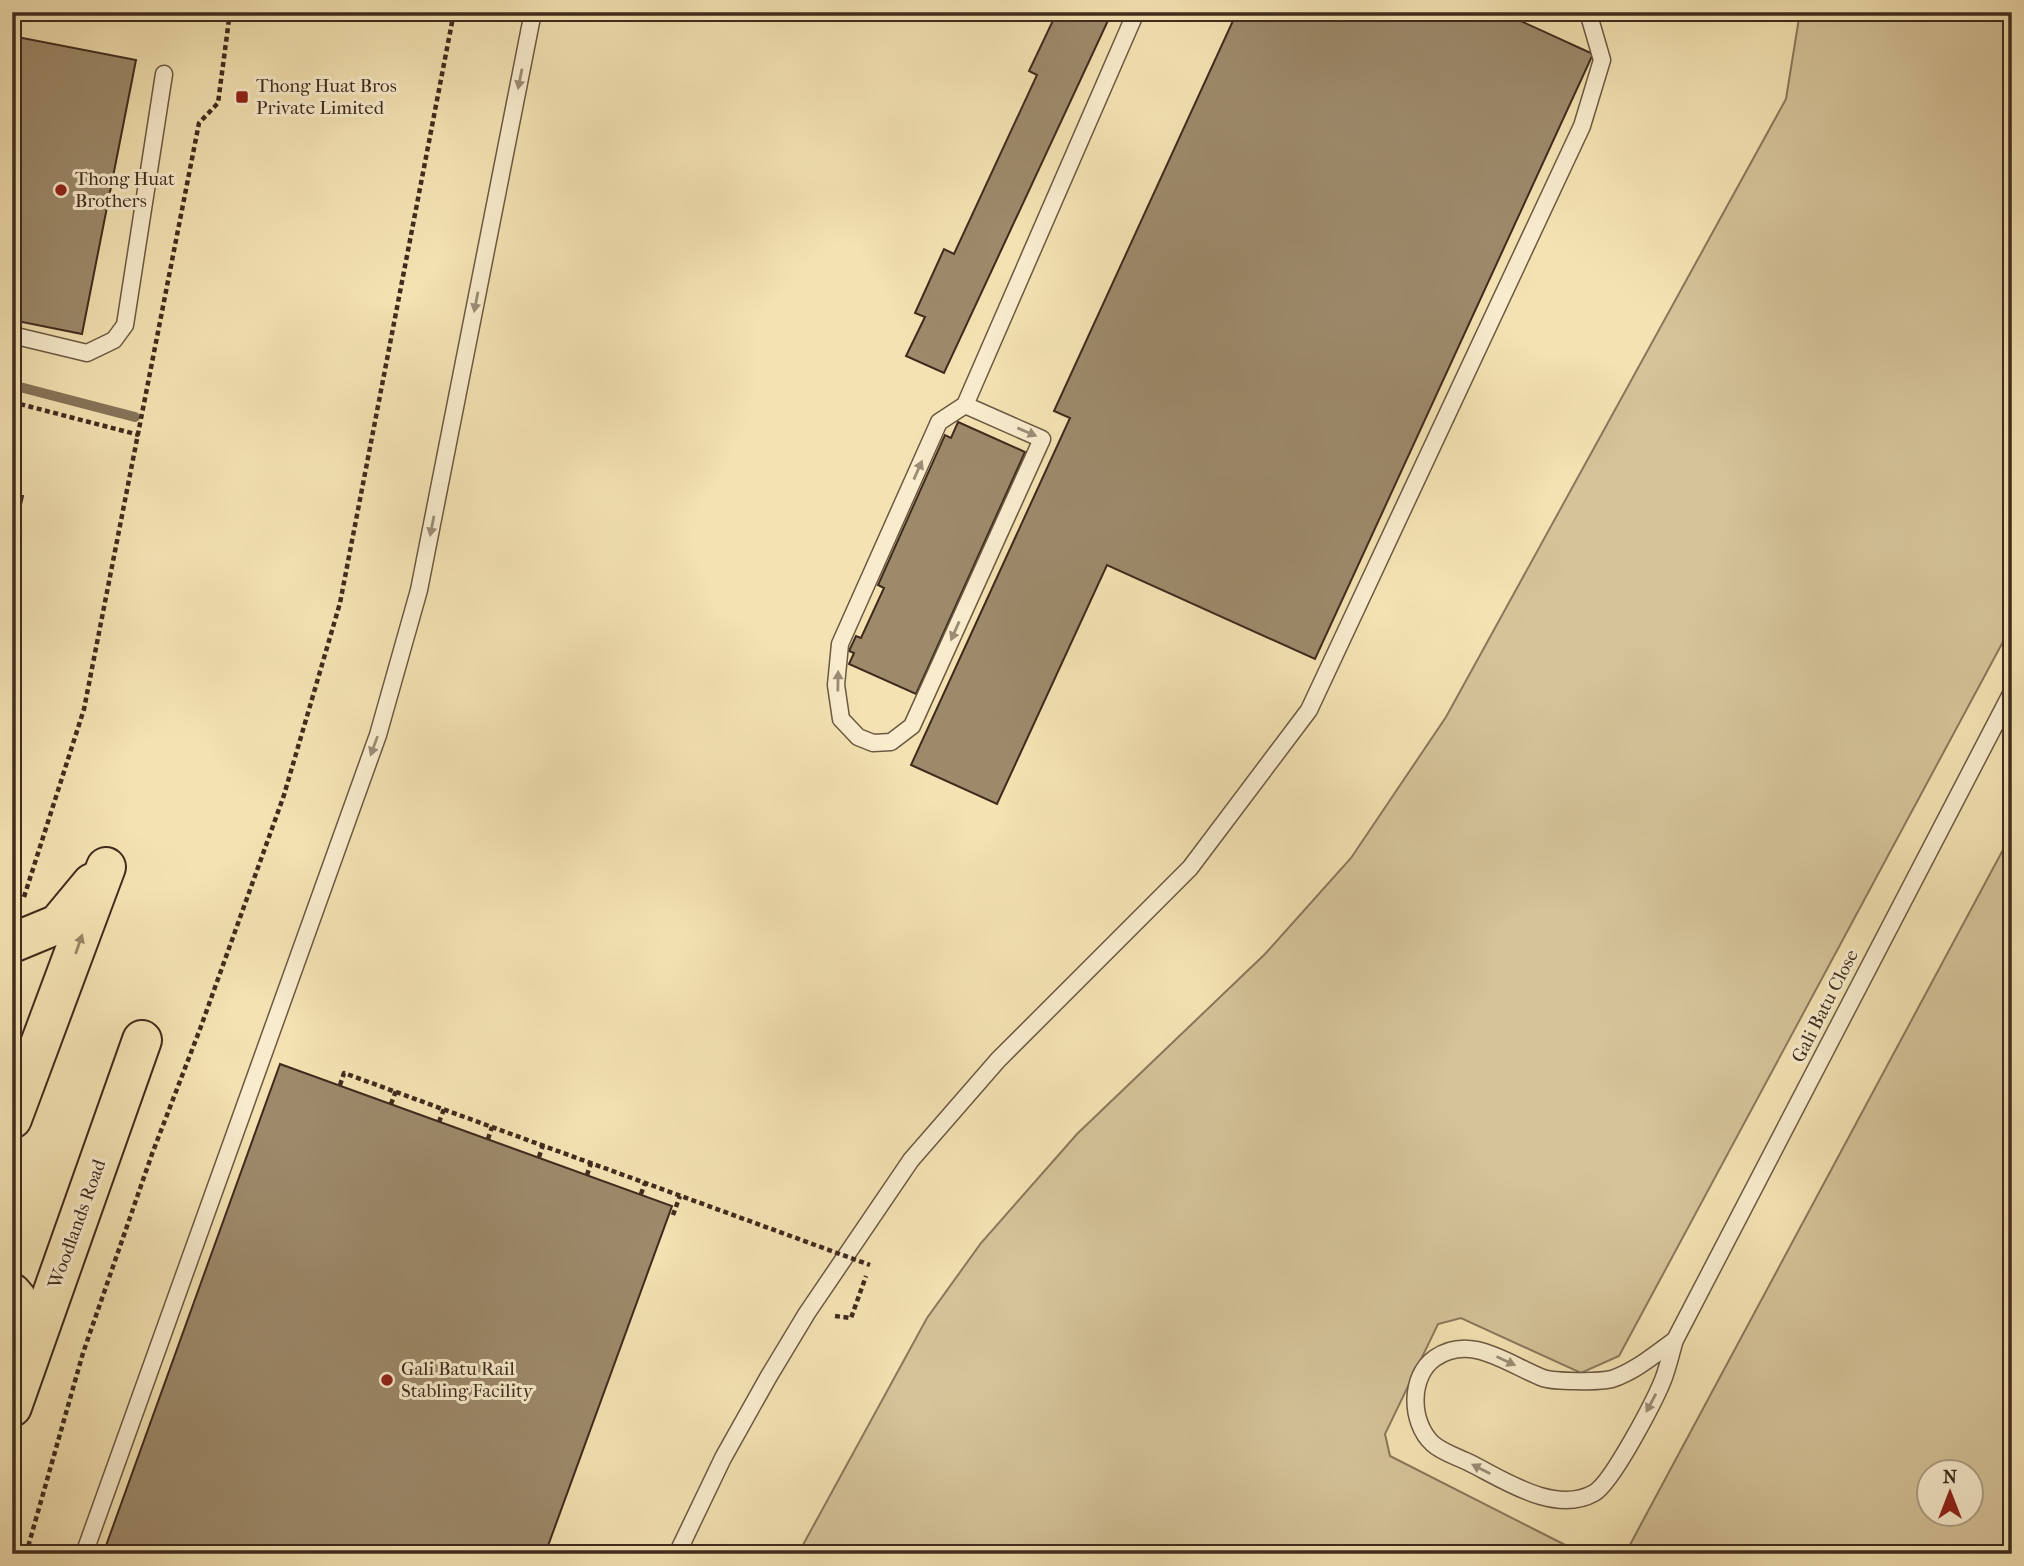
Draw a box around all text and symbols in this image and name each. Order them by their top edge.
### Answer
one-way arrow [514,68,525,90]
place label: Thong Huat Bros Private Limited [256,75,397,119]
marker: Thong Huat Bros Private Limited [234,89,250,105]
place label: Thong Huat Brothers [75,168,175,212]
marker: Thong Huat Brothers [53,182,69,198]
one-way arrow [470,291,481,313]
one-way arrow [1017,426,1037,438]
one-way arrow [912,460,924,480]
one-way arrow [426,515,437,537]
one-way arrow [949,621,961,641]
one-way arrow [832,670,843,692]
one-way arrow [368,735,379,756]
one-way arrow [74,933,85,954]
street label: Gali Batu Close [1787,946,1863,1066]
street label: Woodlands Road [43,1156,111,1292]
one-way arrow [1496,1355,1516,1367]
place label: Gali Batu Rail Stabling Facility [401,1358,534,1402]
marker: Gali Batu Rail Stabling Facility [379,1372,395,1388]
one-way arrow [1645,1393,1656,1413]
north arrow [1916,1458,1986,1528]
one-way arrow [1471,1463,1491,1474]
text: N [1943,1466,1958,1488]

